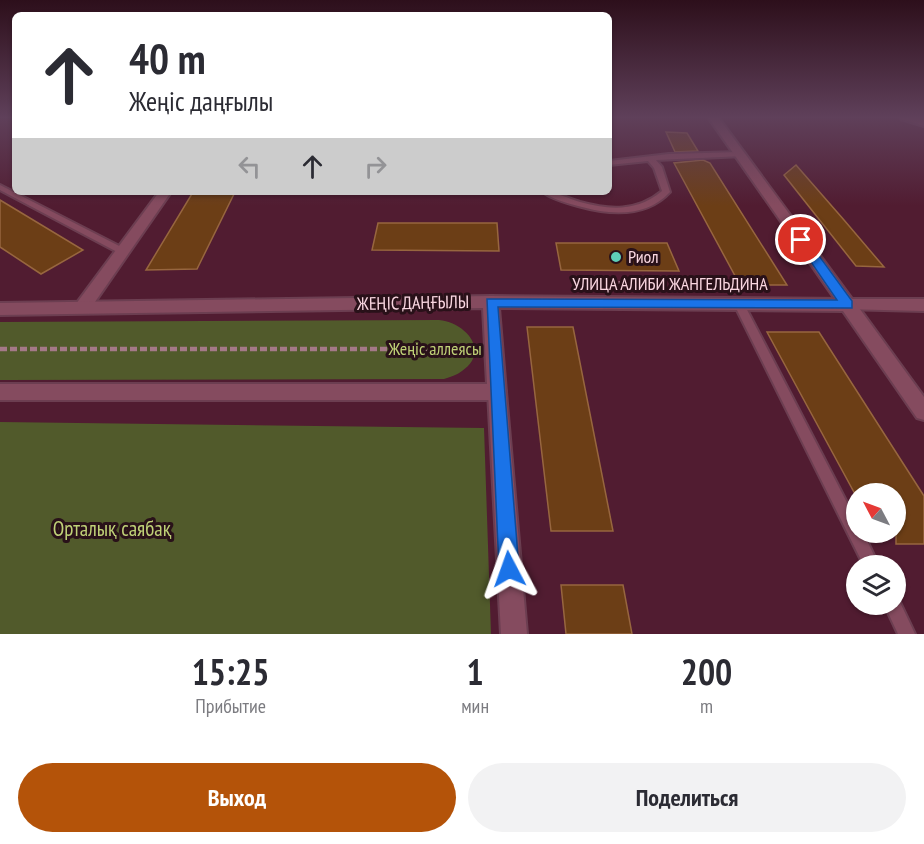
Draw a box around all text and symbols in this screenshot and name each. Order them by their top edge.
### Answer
text: 40 m [129,31,206,86]
icon: ahead [30,36,108,114]
text: Жеңіс даңғылы [129,84,273,118]
icon: left [233,150,266,183]
icon: ahead [296,150,329,183]
icon: right [359,150,392,183]
pin [775,214,826,265]
icon: arrive [784,223,817,256]
place label: Риол [628,245,659,268]
marker: Риол [609,250,623,264]
street label: УЛИЦА АЛИБИ ЖАНГЕЛЬДИНА [572,272,768,295]
street label: ЖЕҢІС ДАҢҒЫЛЫ [356,290,469,315]
park label: Жеңіс аллеясы [387,337,482,360]
north arrow [846,483,906,543]
map controls [846,483,906,615]
park label: Орталық саябақ [53,515,172,542]
position arrow [477,537,541,601]
button: layers [846,555,906,615]
text: 15:25 [192,648,270,695]
text: 1 [467,648,484,695]
text: 200 [681,648,732,695]
text: Прибытие [195,693,266,719]
text: мин [461,693,489,719]
text: m [700,693,713,719]
button: Выход [18,763,456,832]
button: Поделиться [468,763,906,832]

